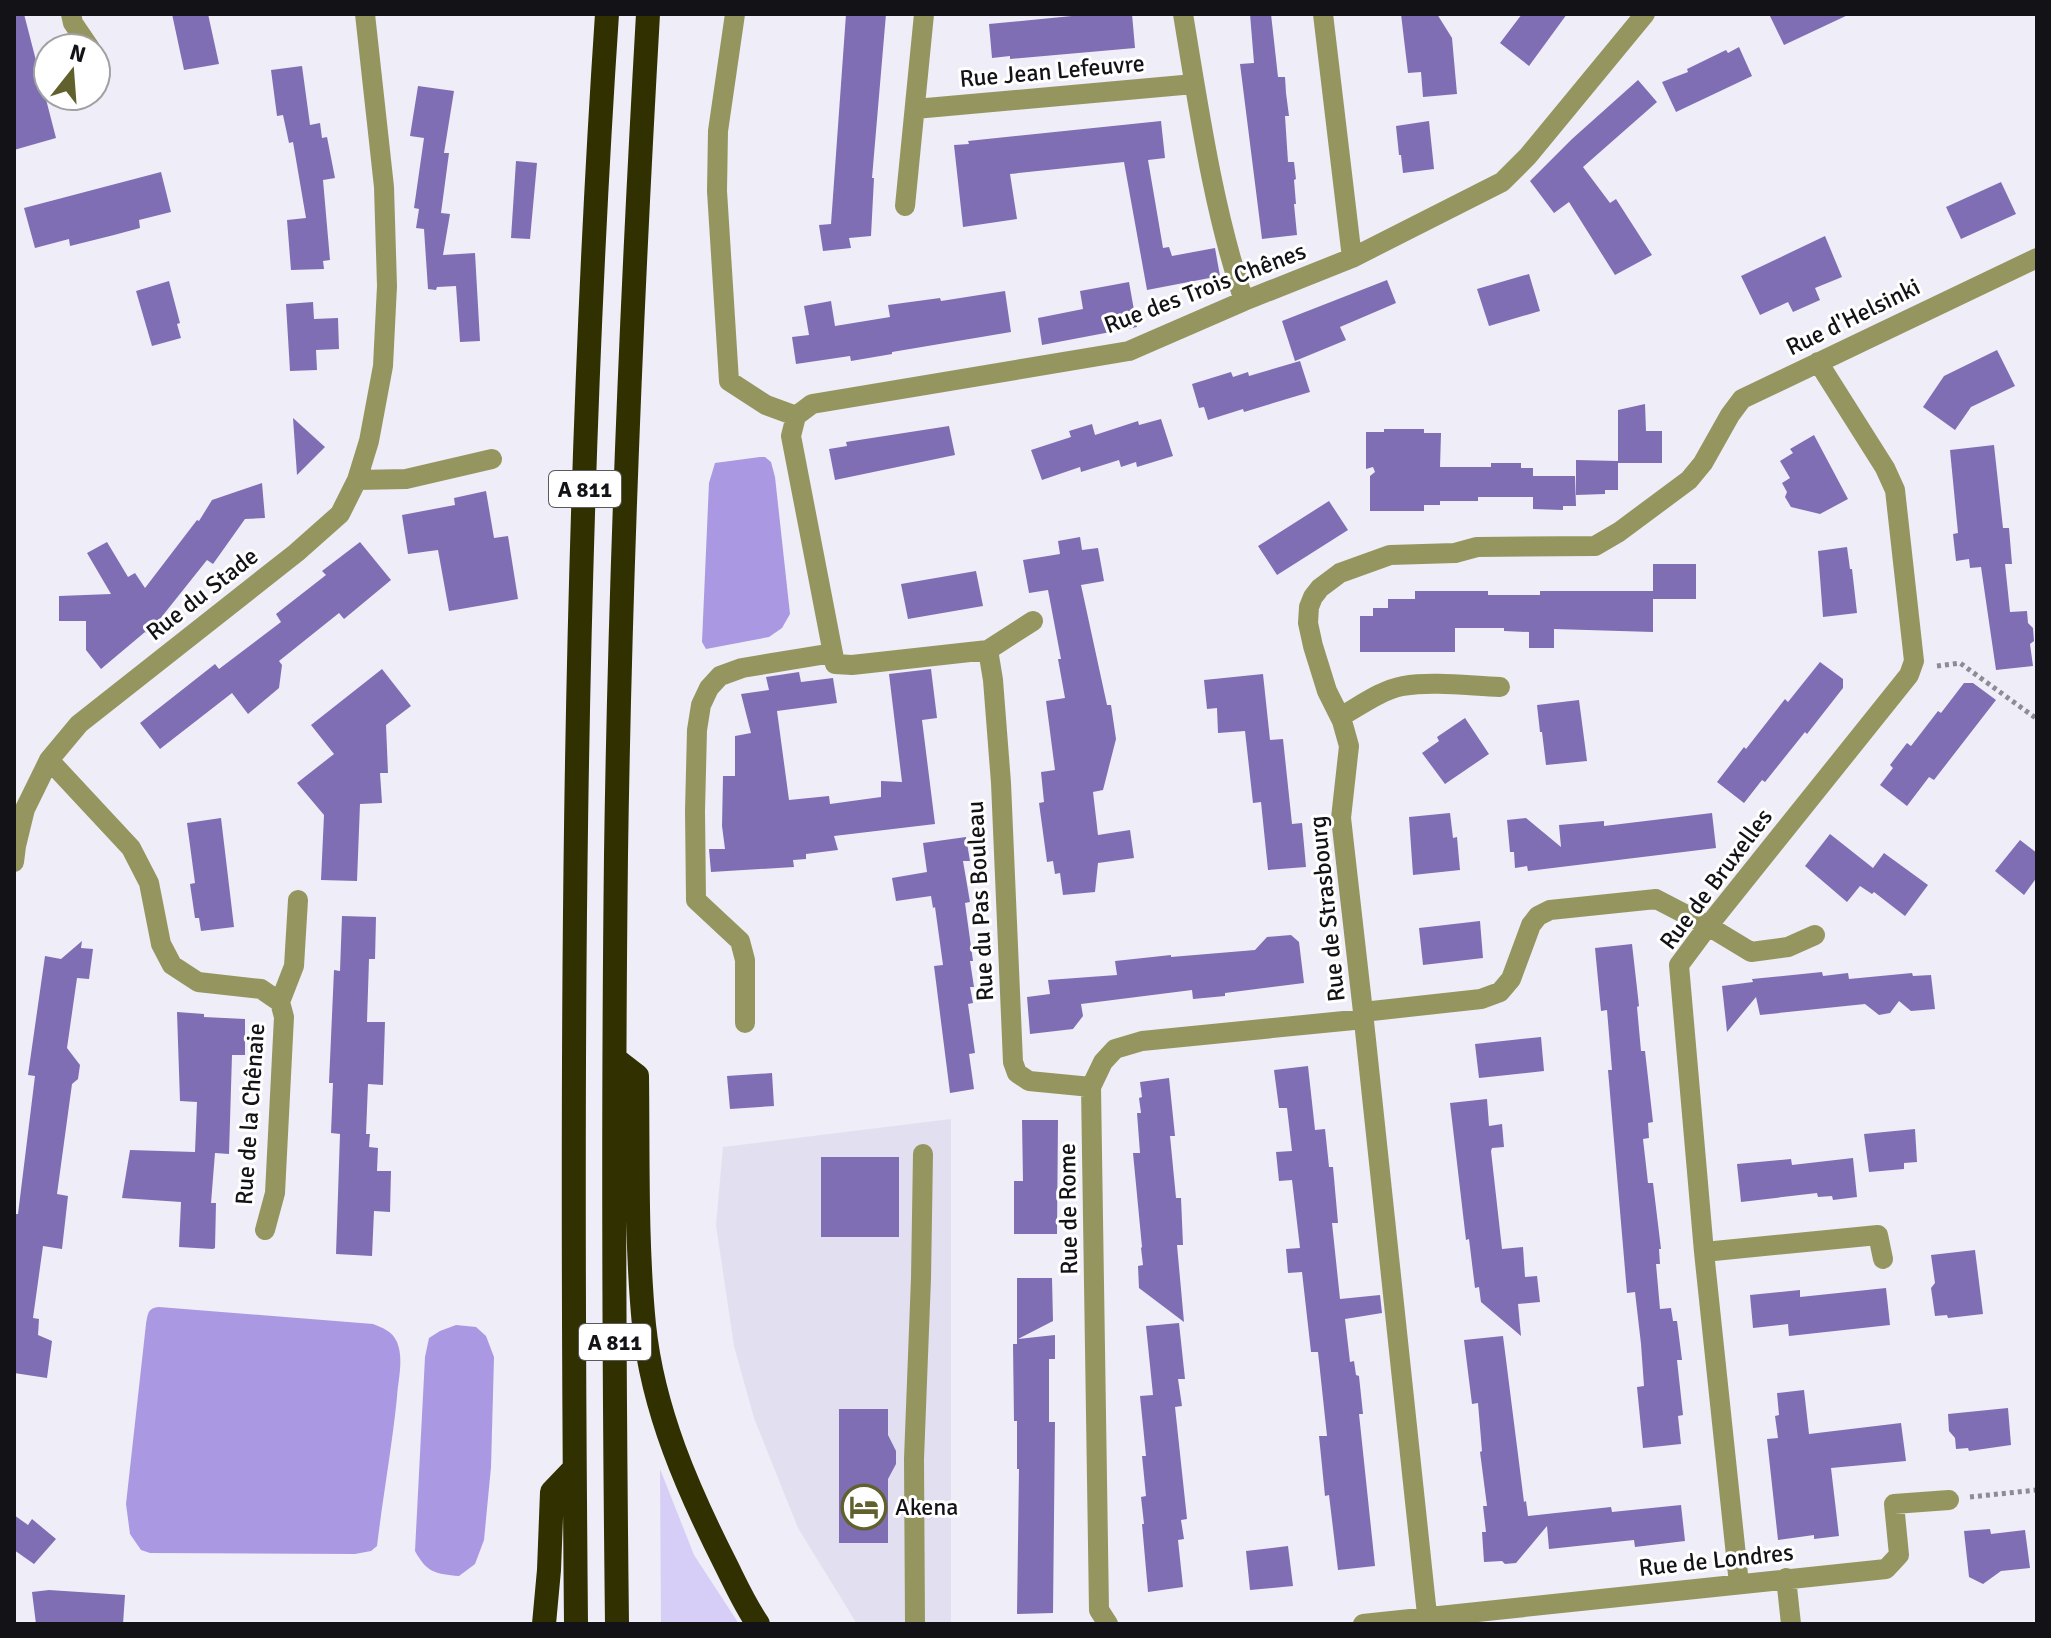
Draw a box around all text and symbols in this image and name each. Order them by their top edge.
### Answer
north arrow [32,32,112,112]
text: N [66,38,89,69]
street label: Rue Jean Lefeuvre [958,48,1146,94]
street label: Rue des Trois Chênes [1100,236,1310,340]
street label: Rue d'Helsinki [1781,272,1925,362]
road number: A 811 [549,471,621,507]
street label: Rue du Stade [140,541,264,647]
street label: Rue du Pas Bouleau [960,800,1000,1002]
street label: Rue de Bruxelles [1653,802,1779,956]
street label: Rue de Strasbourg [1302,815,1352,1003]
street label: Rue de la Chênaie [229,1022,271,1206]
street label: Rue de Rome [1052,1143,1084,1275]
road number: A 811 [579,1324,651,1360]
hotel icon: Akena [840,1483,888,1531]
place label: Akena [895,1492,959,1522]
street label: Rue de Londres [1637,1537,1795,1583]

